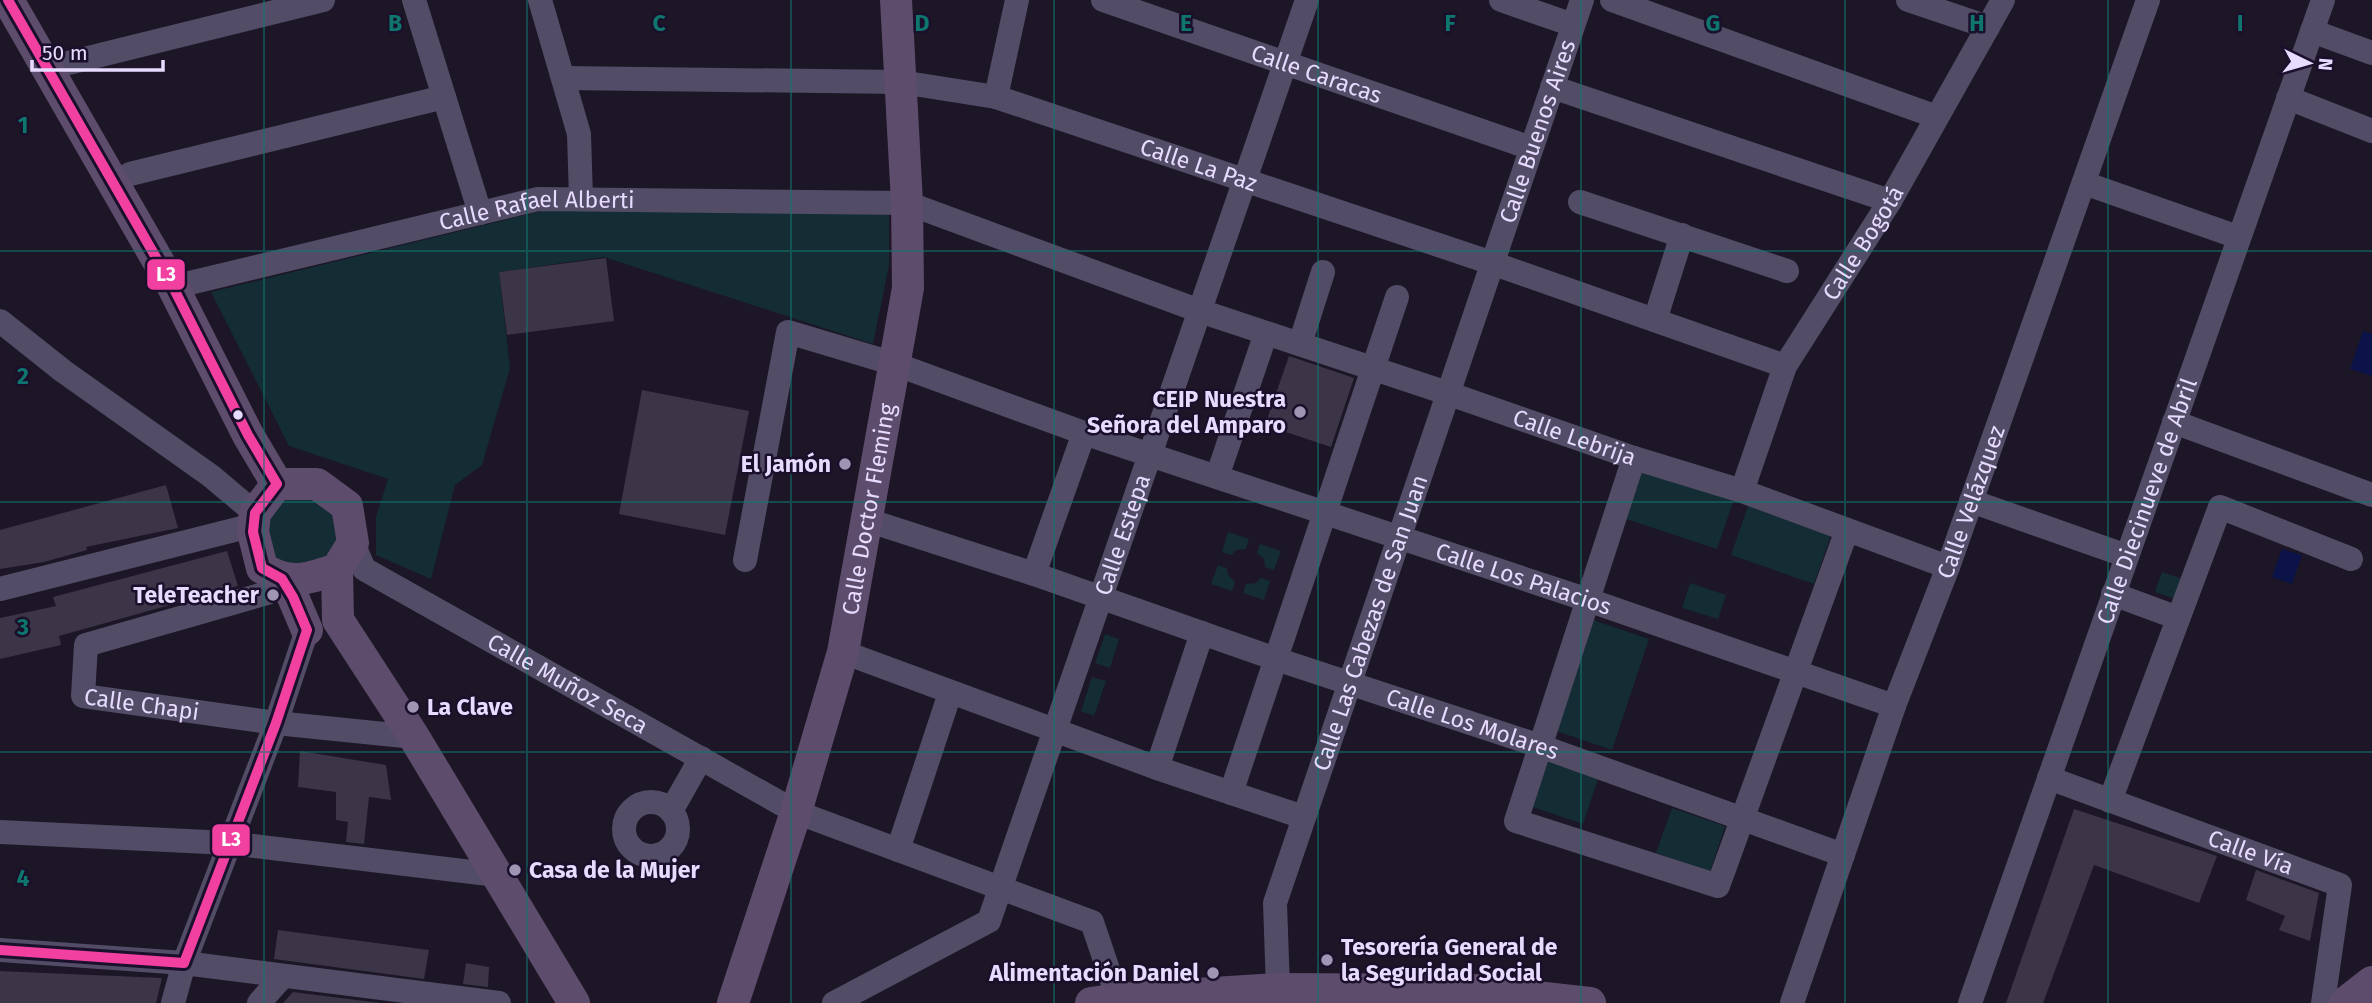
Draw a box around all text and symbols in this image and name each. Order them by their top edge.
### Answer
text: B [388,9,402,37]
text: C [652,9,666,37]
text: D [915,9,930,37]
text: E [1180,9,1192,37]
text: F [1444,9,1456,37]
text: G [1706,9,1720,37]
text: H [1969,9,1985,37]
text: I [2237,9,2243,37]
scale bar [32,28,163,72]
north arrow [2274,28,2344,98]
street label: Calle Buenos Aires [1493,36,1581,227]
street label: Calle Caracas [1247,38,1386,109]
text: 50 m [42,40,88,66]
text: N [2313,57,2337,72]
text: 1 [18,111,28,139]
street label: Calle La Paz [1137,132,1261,197]
street label: Calle Bogotá [1817,181,1910,305]
street label: Calle Rafael Alberti [436,185,635,236]
line badge: L3 [146,258,186,291]
text: L3 [156,263,176,286]
text: 2 [17,362,29,390]
street label: Calle Diecinueve de Abril [2090,374,2203,628]
place label: CEIP Nuestra Señora del Amparo [1087,385,1286,439]
street label: Calle Doctor Fleming [836,401,901,617]
street label: Calle Lebrija [1509,403,1640,472]
marker: CEIP Nuestra Señora del Amparo [1292,404,1308,420]
unlabelled marker [231,408,245,422]
street label: Calle Velázquez [1931,422,2011,583]
place label: El Jamón [741,450,831,478]
marker: El Jamón [837,456,853,472]
street label: Calle Estepa [1089,470,1156,599]
street label: Calle Las Cabezas de San Juan [1307,471,1434,775]
street label: Calle Los Palacios [1432,537,1615,621]
place label: TeleTeacher [133,581,260,609]
marker: TeleTeacher [265,587,281,603]
text: 3 [16,613,29,641]
street label: Calle Muñoz Seca [483,627,653,740]
street label: Calle Chapi [82,682,201,726]
street label: Calle Los Molares [1383,682,1563,766]
place label: La Clave [427,693,513,721]
marker: La Clave [405,699,421,715]
line badge: L3 [211,823,251,857]
street label: Calle Vía [2204,824,2297,881]
text: L3 [221,828,241,851]
place label: Casa de la Mujer [529,856,700,884]
marker: Casa de la Mujer [507,862,523,878]
text: 4 [17,864,30,892]
place label: Tesorería General de la Seguridad Social [1341,933,1558,987]
marker: Tesorería General de la Seguridad Social [1319,952,1335,968]
place label: Alimentación Daniel [988,959,1199,987]
marker: Alimentación Daniel [1205,965,1221,981]

